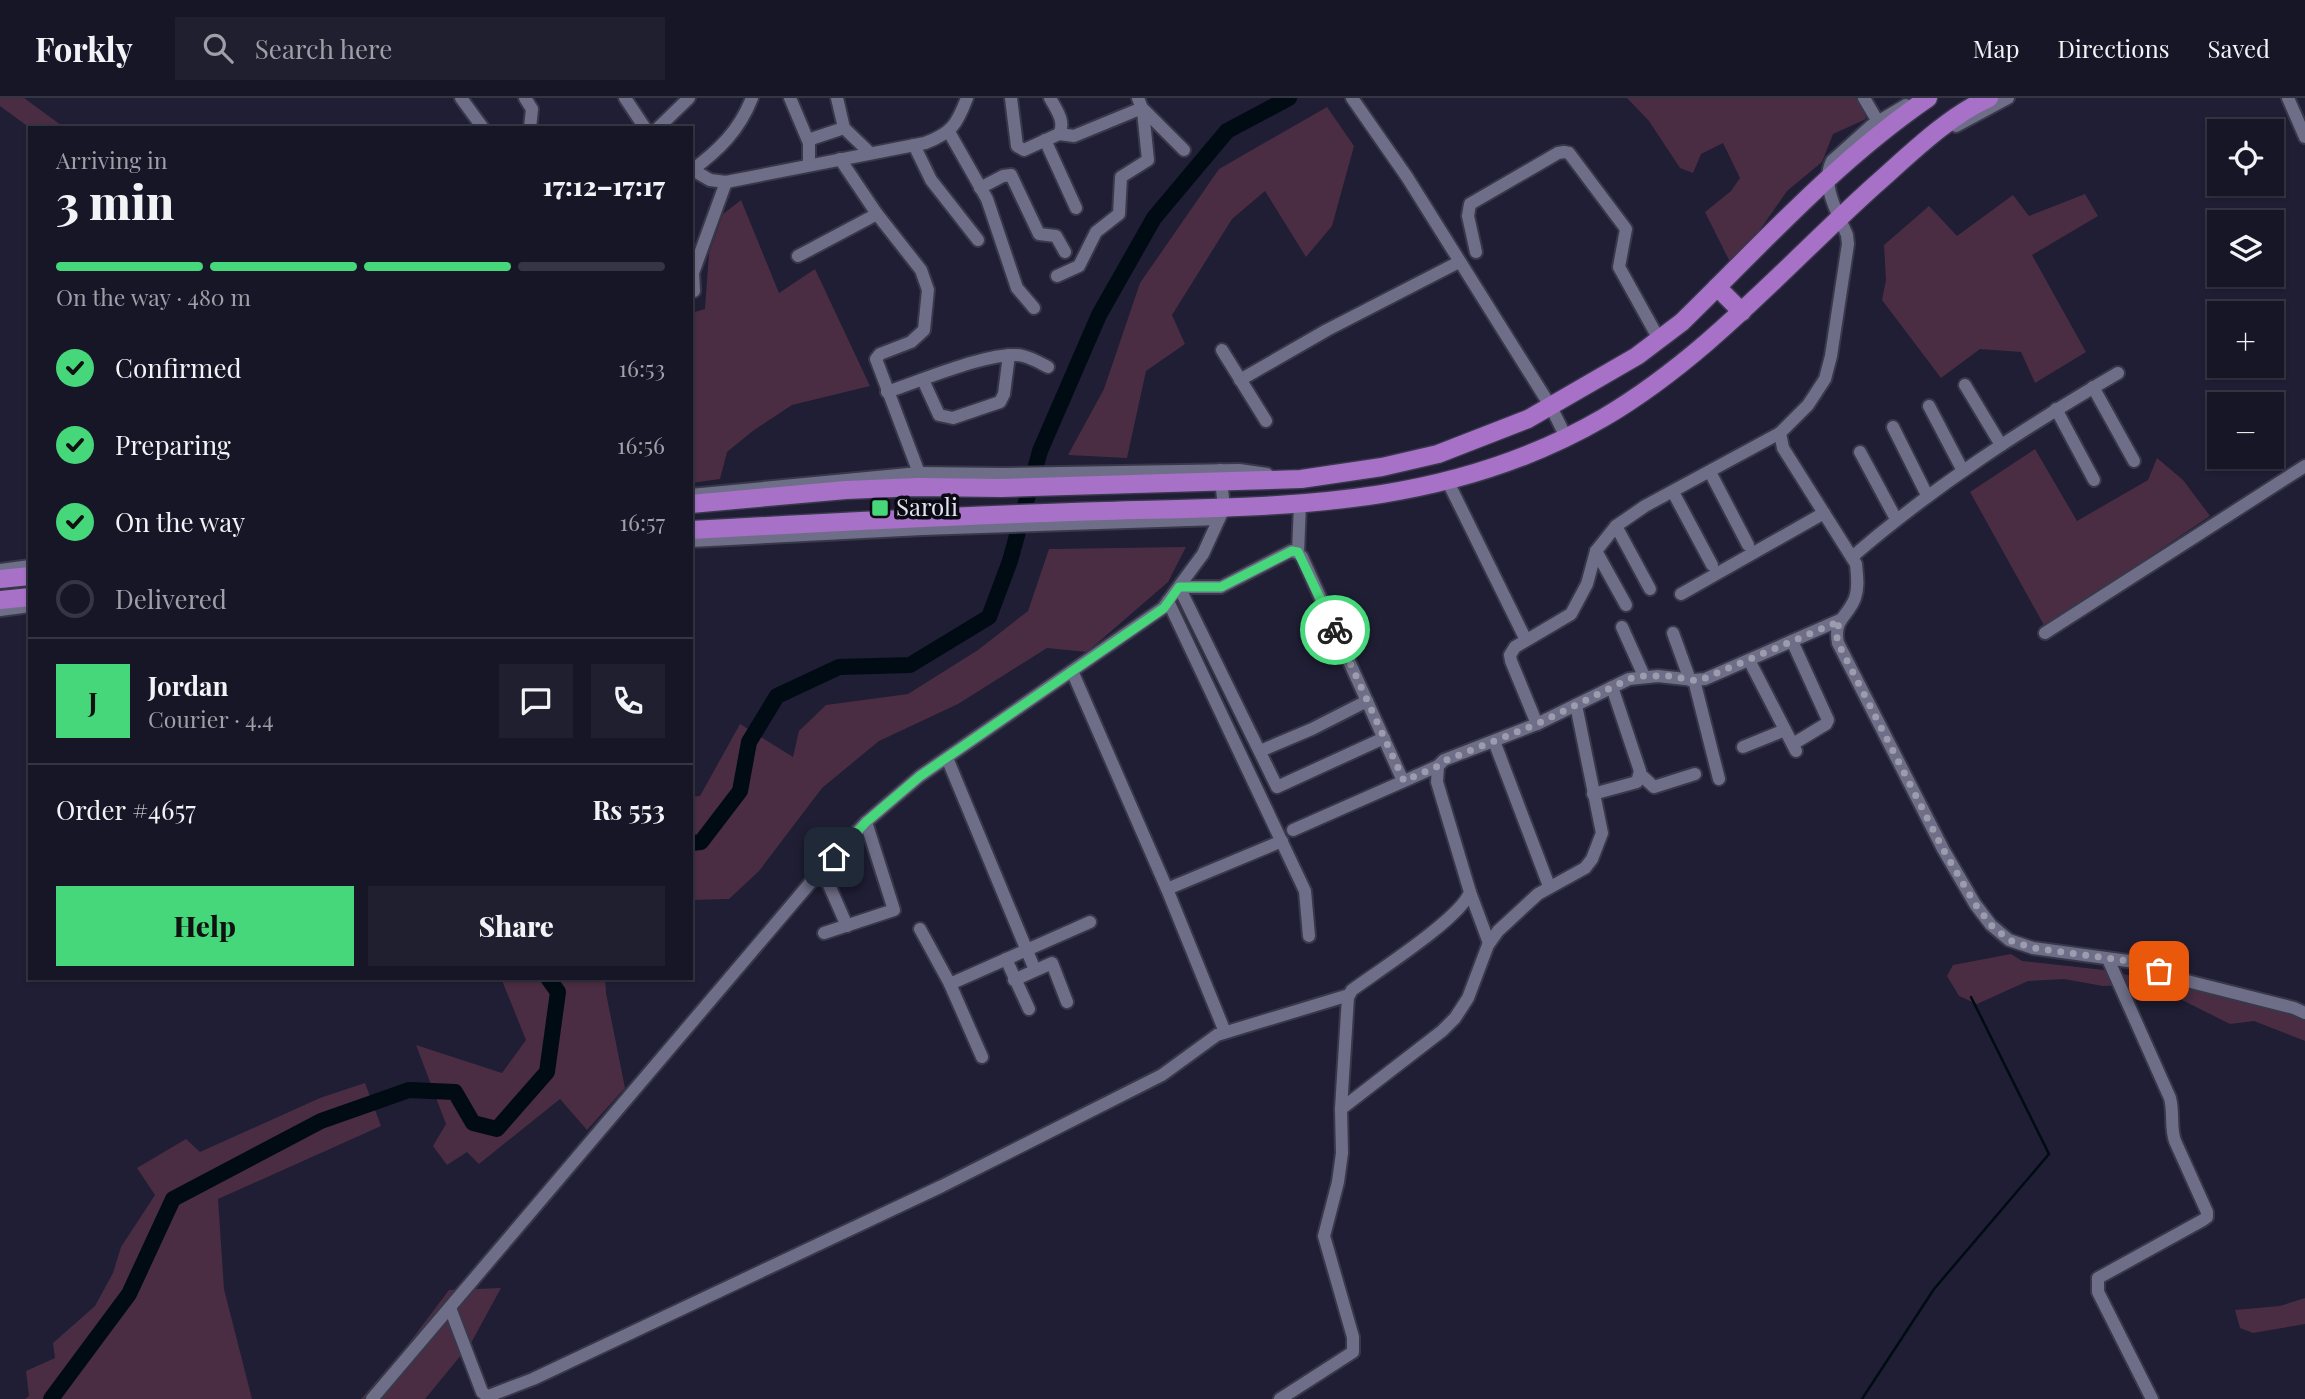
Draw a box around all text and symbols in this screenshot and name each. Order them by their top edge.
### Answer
search box [175,17,665,80]
text: Forkly [35,26,133,70]
icon: search [199,29,237,67]
text: Search here [255,31,392,66]
text: Map [1973,32,2019,64]
text: Directions [2057,32,2170,64]
text: Saved [2208,32,2270,64]
map controls [2207,119,2284,469]
button: locate [2207,119,2284,196]
text: Arriving in [56,144,168,175]
text: 17:12–17:17 [543,168,665,203]
text: 3 min [56,170,174,232]
button: layers [2207,210,2284,287]
text: On the way · 480 m [56,281,251,312]
button: + [2207,301,2284,378]
icon: check [56,349,94,387]
text: Confirmed [115,350,242,385]
text: 16:53 [619,352,665,383]
button: − [2207,392,2284,469]
icon: check [56,426,94,464]
text: Preparing [115,427,231,462]
text: 16:56 [617,429,665,460]
place label: Saroli [896,490,958,522]
marker: Saroli [870,498,890,518]
icon: check [56,503,94,541]
text: On the way [115,504,245,539]
text: 16:57 [620,506,665,537]
text: Delivered [115,581,227,616]
courier [1300,595,1370,665]
icon: bike [1316,611,1354,649]
button: chat [499,664,573,738]
button: phone [591,664,665,738]
text: Jordan [148,668,228,703]
text: J [88,684,98,719]
text: Courier · 4.4 [148,703,274,734]
text: Order #4657 [56,792,196,827]
text: Rs 553 [592,792,665,827]
pin [804,827,864,887]
icon: home [815,838,853,876]
button: Help [56,886,354,966]
button: Share [368,886,665,966]
pin [2129,941,2189,1001]
icon: bag [2140,952,2178,990]

